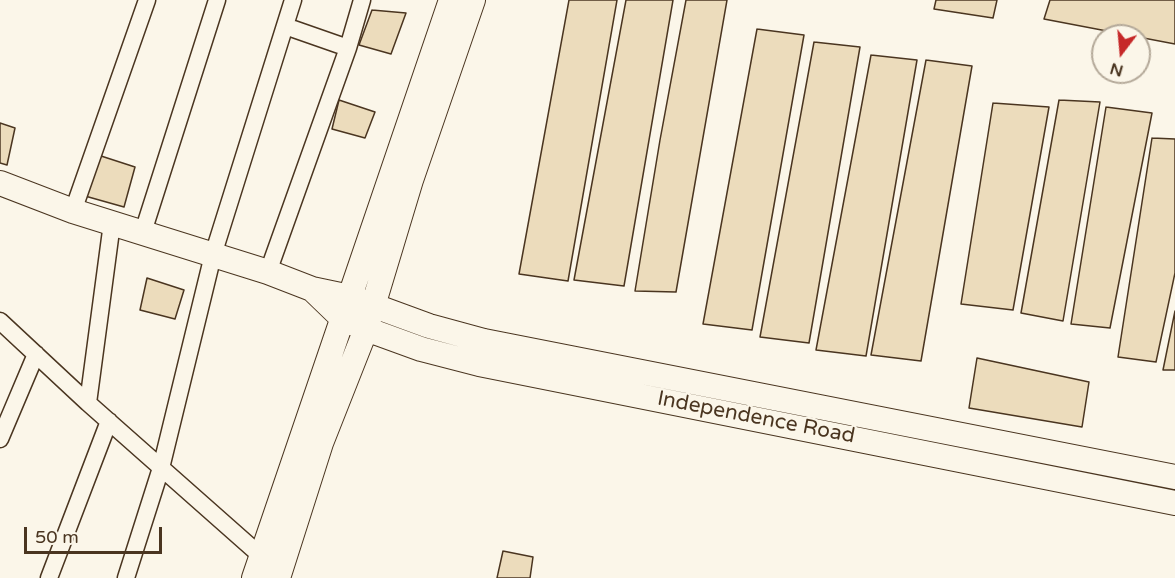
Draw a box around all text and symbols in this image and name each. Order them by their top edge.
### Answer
north arrow [1091,24,1151,84]
text: N [1108,58,1126,81]
street label: Independence Road [655,386,857,450]
scale bar [27,515,165,553]
text: 50 m [35,526,79,548]

